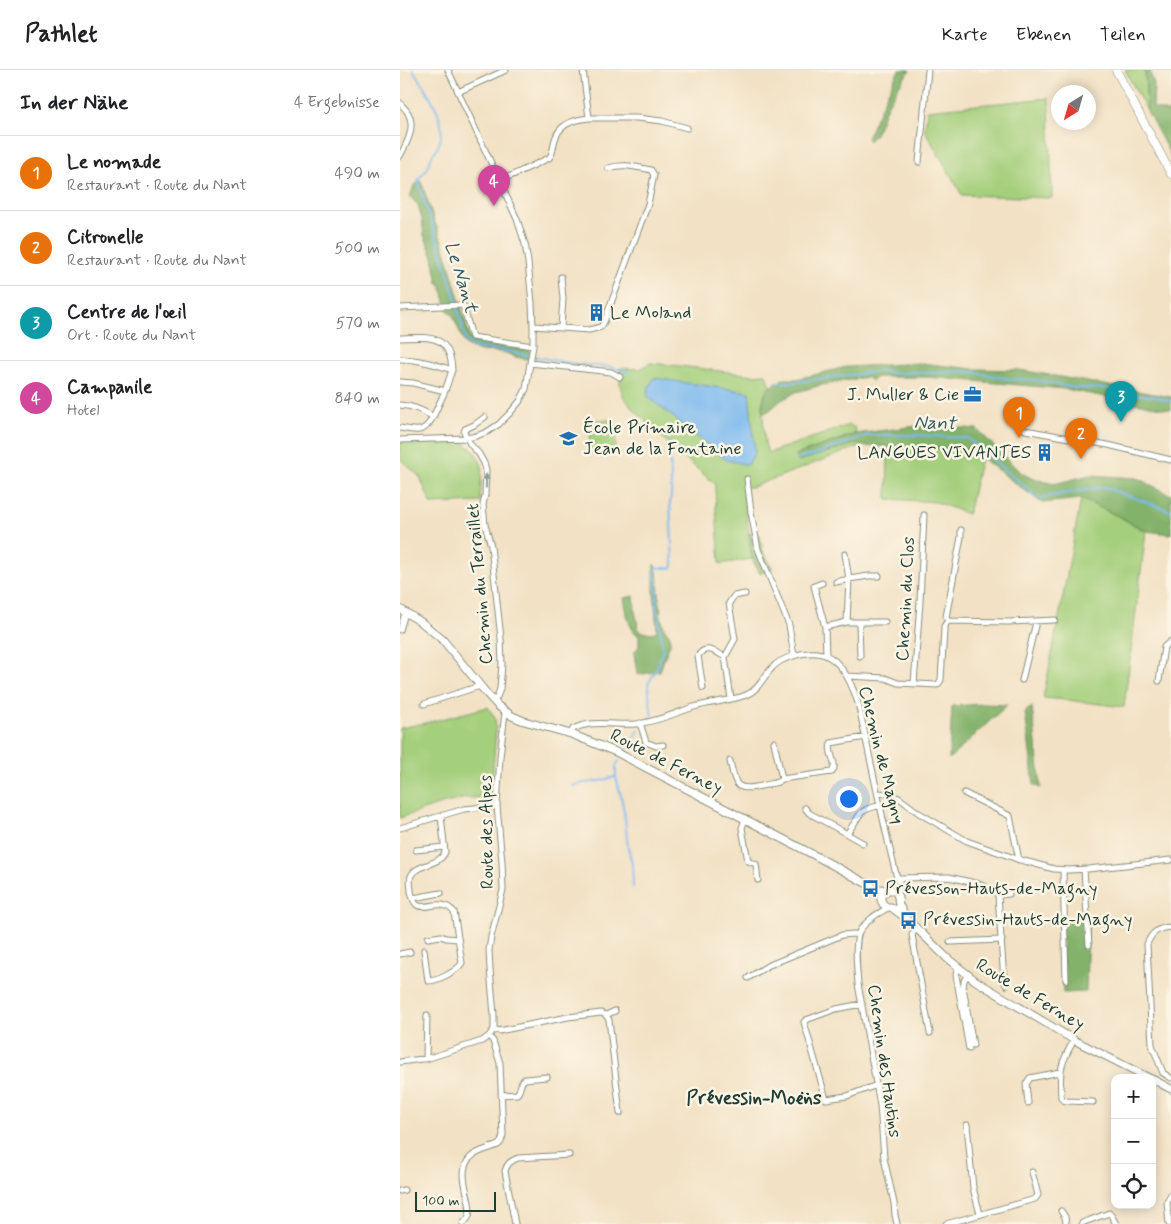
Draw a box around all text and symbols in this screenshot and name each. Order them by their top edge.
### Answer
text: Pathlet [25,19,97,50]
text: Karte [942,23,988,47]
text: Ebenen [1016,23,1072,47]
text: Teilen [1100,23,1146,47]
north arrow [1051,85,1096,130]
text: In der Nähe [20,89,128,117]
text: 4 Ergebnisse [294,92,380,113]
text: Le nomade [67,150,161,175]
text: 1 [32,163,40,184]
text: 490 m [334,163,380,184]
pin: 4 [478,165,510,206]
text: Restaurant · Route du Nant [67,175,247,196]
text: Citronelle [67,225,144,250]
text: 2 [32,238,40,259]
text: 500 m [335,238,380,259]
water label: Le Nant [438,238,484,317]
text: Restaurant · Route du Nant [67,250,247,271]
text: Centre de l'œil [67,300,187,325]
place label: Le Moland [610,301,691,325]
building icon: Le Moland [586,303,606,323]
text: 3 [32,313,40,334]
text: 570 m [336,313,380,334]
text: Ort · Route du Nant [67,325,196,346]
text: Campanile [67,375,152,400]
pin: 3 [1105,381,1137,422]
place label: J. Muller & Cie [847,383,959,407]
office icon: J. Muller & Cie [963,385,983,405]
text: 4 [31,388,41,409]
text: 840 m [335,388,380,409]
pin: 1 [1003,397,1035,438]
text: Hotel [67,400,100,421]
water label: Nant [914,410,958,436]
place label: École Primaire Jean de la Fontaine [583,416,742,461]
pin: 2 [1065,418,1097,459]
school or university icon: École Primaire Jean de la Fontaine [559,428,579,448]
place label: LANGUES VIVANTES [857,441,1031,465]
building icon: LANGUES VIVANTES [1035,443,1055,463]
one-way arrow [482,473,490,489]
street label: Chemin du Terraillet [461,502,499,666]
street label: Chemin du Clos [891,536,921,662]
street label: Chemin de Magny [852,684,910,826]
street label: Route de Ferney [606,723,726,801]
street label: Route des Alpes [474,775,500,889]
your location [836,786,862,812]
place label: Prévesson-Hauts-de-Magny [885,877,1098,903]
bus stop icon: Prévesson-Hauts-de-Magny [861,879,881,899]
place label: Prévessin-Hauts-de-Magny [923,908,1132,934]
bus stop icon: Prévessin-Hauts-de-Magny [899,910,919,930]
street label: Route de Ferney [971,953,1089,1037]
street label: Chemin des Hautins [861,983,907,1139]
map controls [1111,1074,1156,1209]
button: + [1111,1074,1156,1119]
district label: Prévessin-Moëns [687,1086,822,1111]
button: − [1111,1119,1156,1164]
button: locate [1111,1164,1156,1209]
scale bar [415,1189,496,1212]
text: 100 m [422,1192,460,1210]

